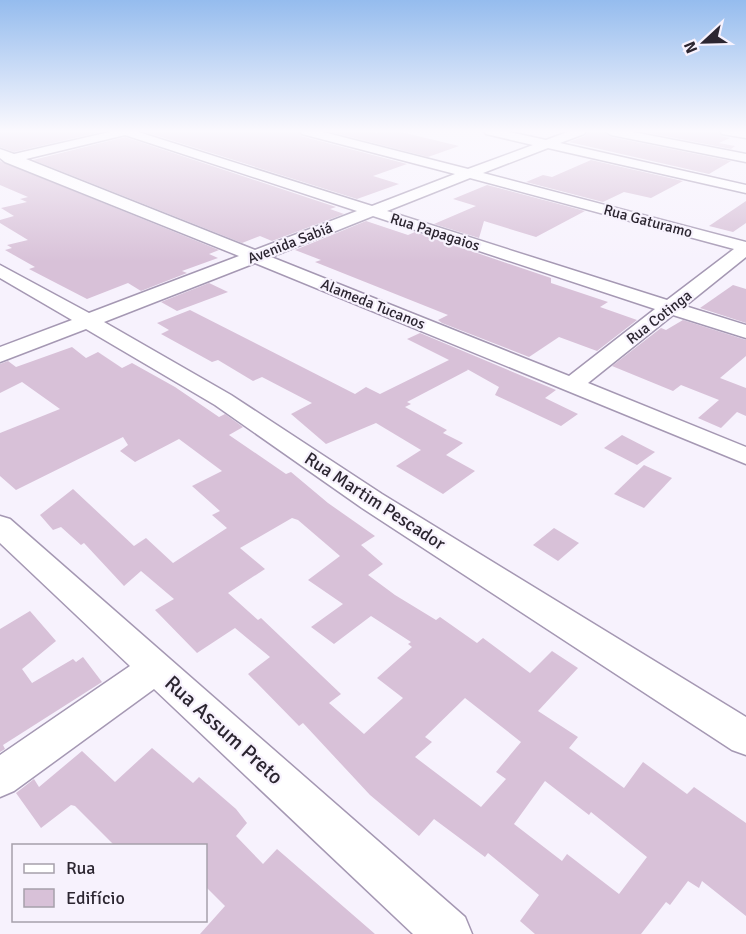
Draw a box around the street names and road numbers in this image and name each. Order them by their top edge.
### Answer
street label: Rua Gaturamo [602,201,695,242]
street label: Rua Papagaios [388,209,482,255]
street label: Avenida Sabiá [245,219,335,267]
street label: Alameda Tucanos [318,275,428,333]
street label: Rua Cotinga [623,286,695,348]
street label: Rua Martim Pescador [301,447,450,555]
street label: Rua Assum Preto [159,670,289,790]

